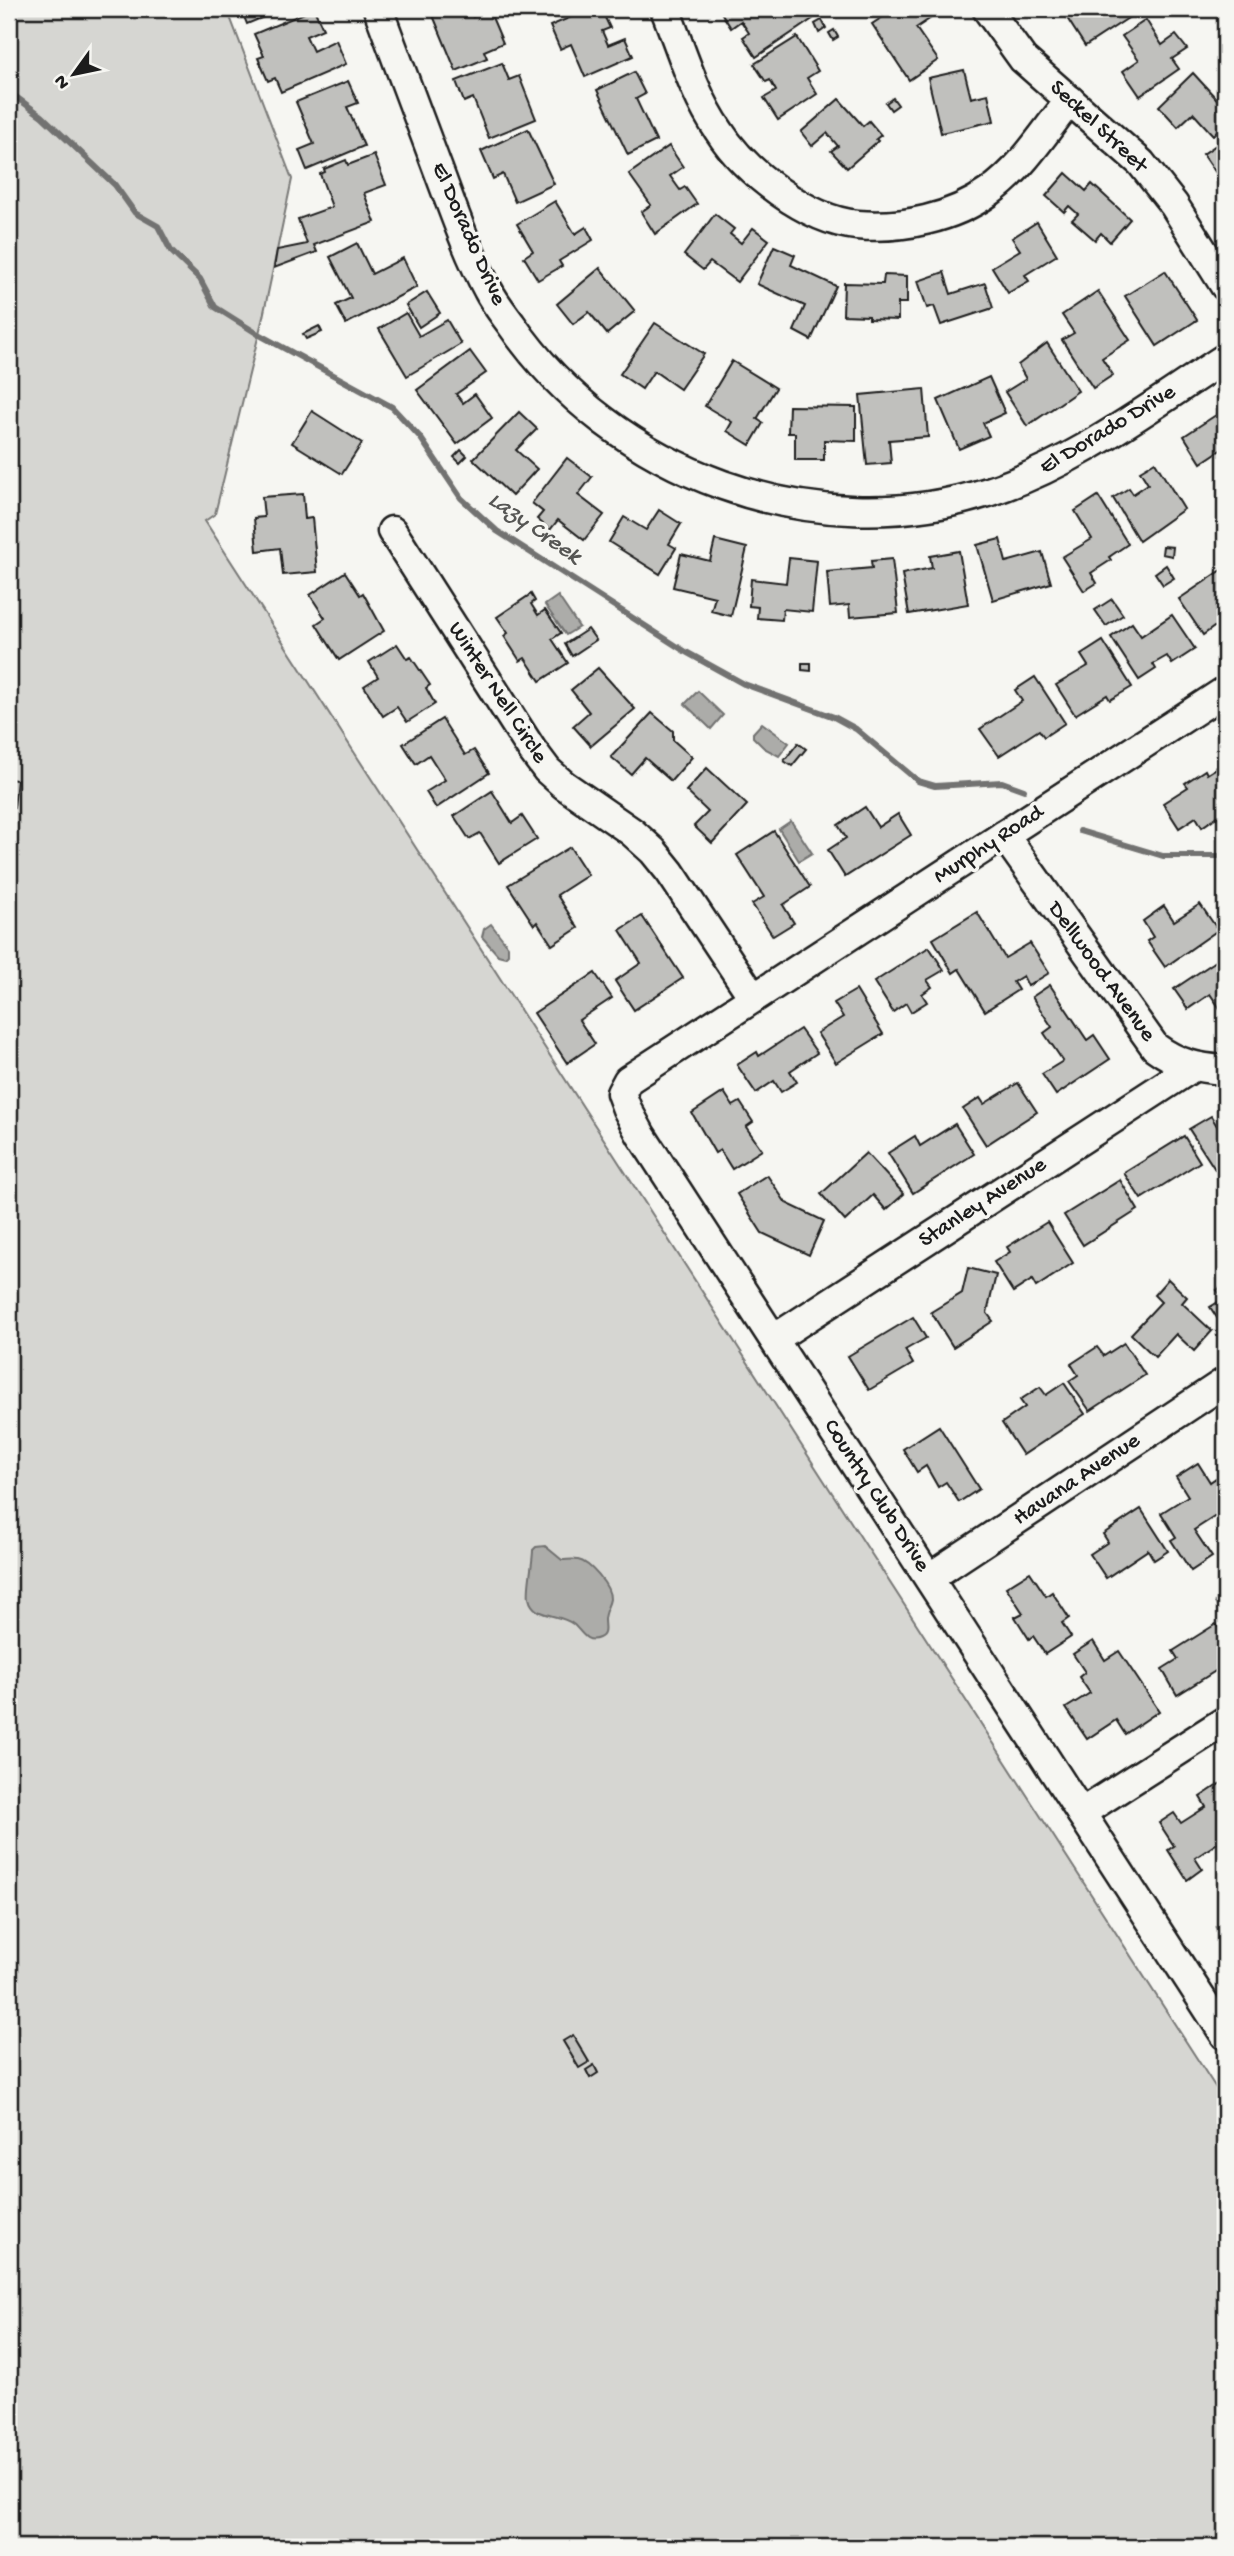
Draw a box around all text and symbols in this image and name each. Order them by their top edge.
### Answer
north arrow [38,38,108,108]
text: N [50,70,76,93]
street label: Seckel Street [1043,75,1154,180]
street label: El Dorado Drive [424,158,512,311]
street label: El Dorado Drive [1035,378,1182,481]
water label: Lazy Creek [482,486,588,573]
street label: Winter Nell Circle [441,617,553,770]
street label: Murphy Road [929,799,1050,891]
street label: Dellwood Avenue [1040,895,1162,1048]
street label: Stanley Avenue [914,1151,1053,1254]
street label: Country Club Drive [817,1415,936,1578]
street label: Havana Avenue [1008,1427,1146,1532]

